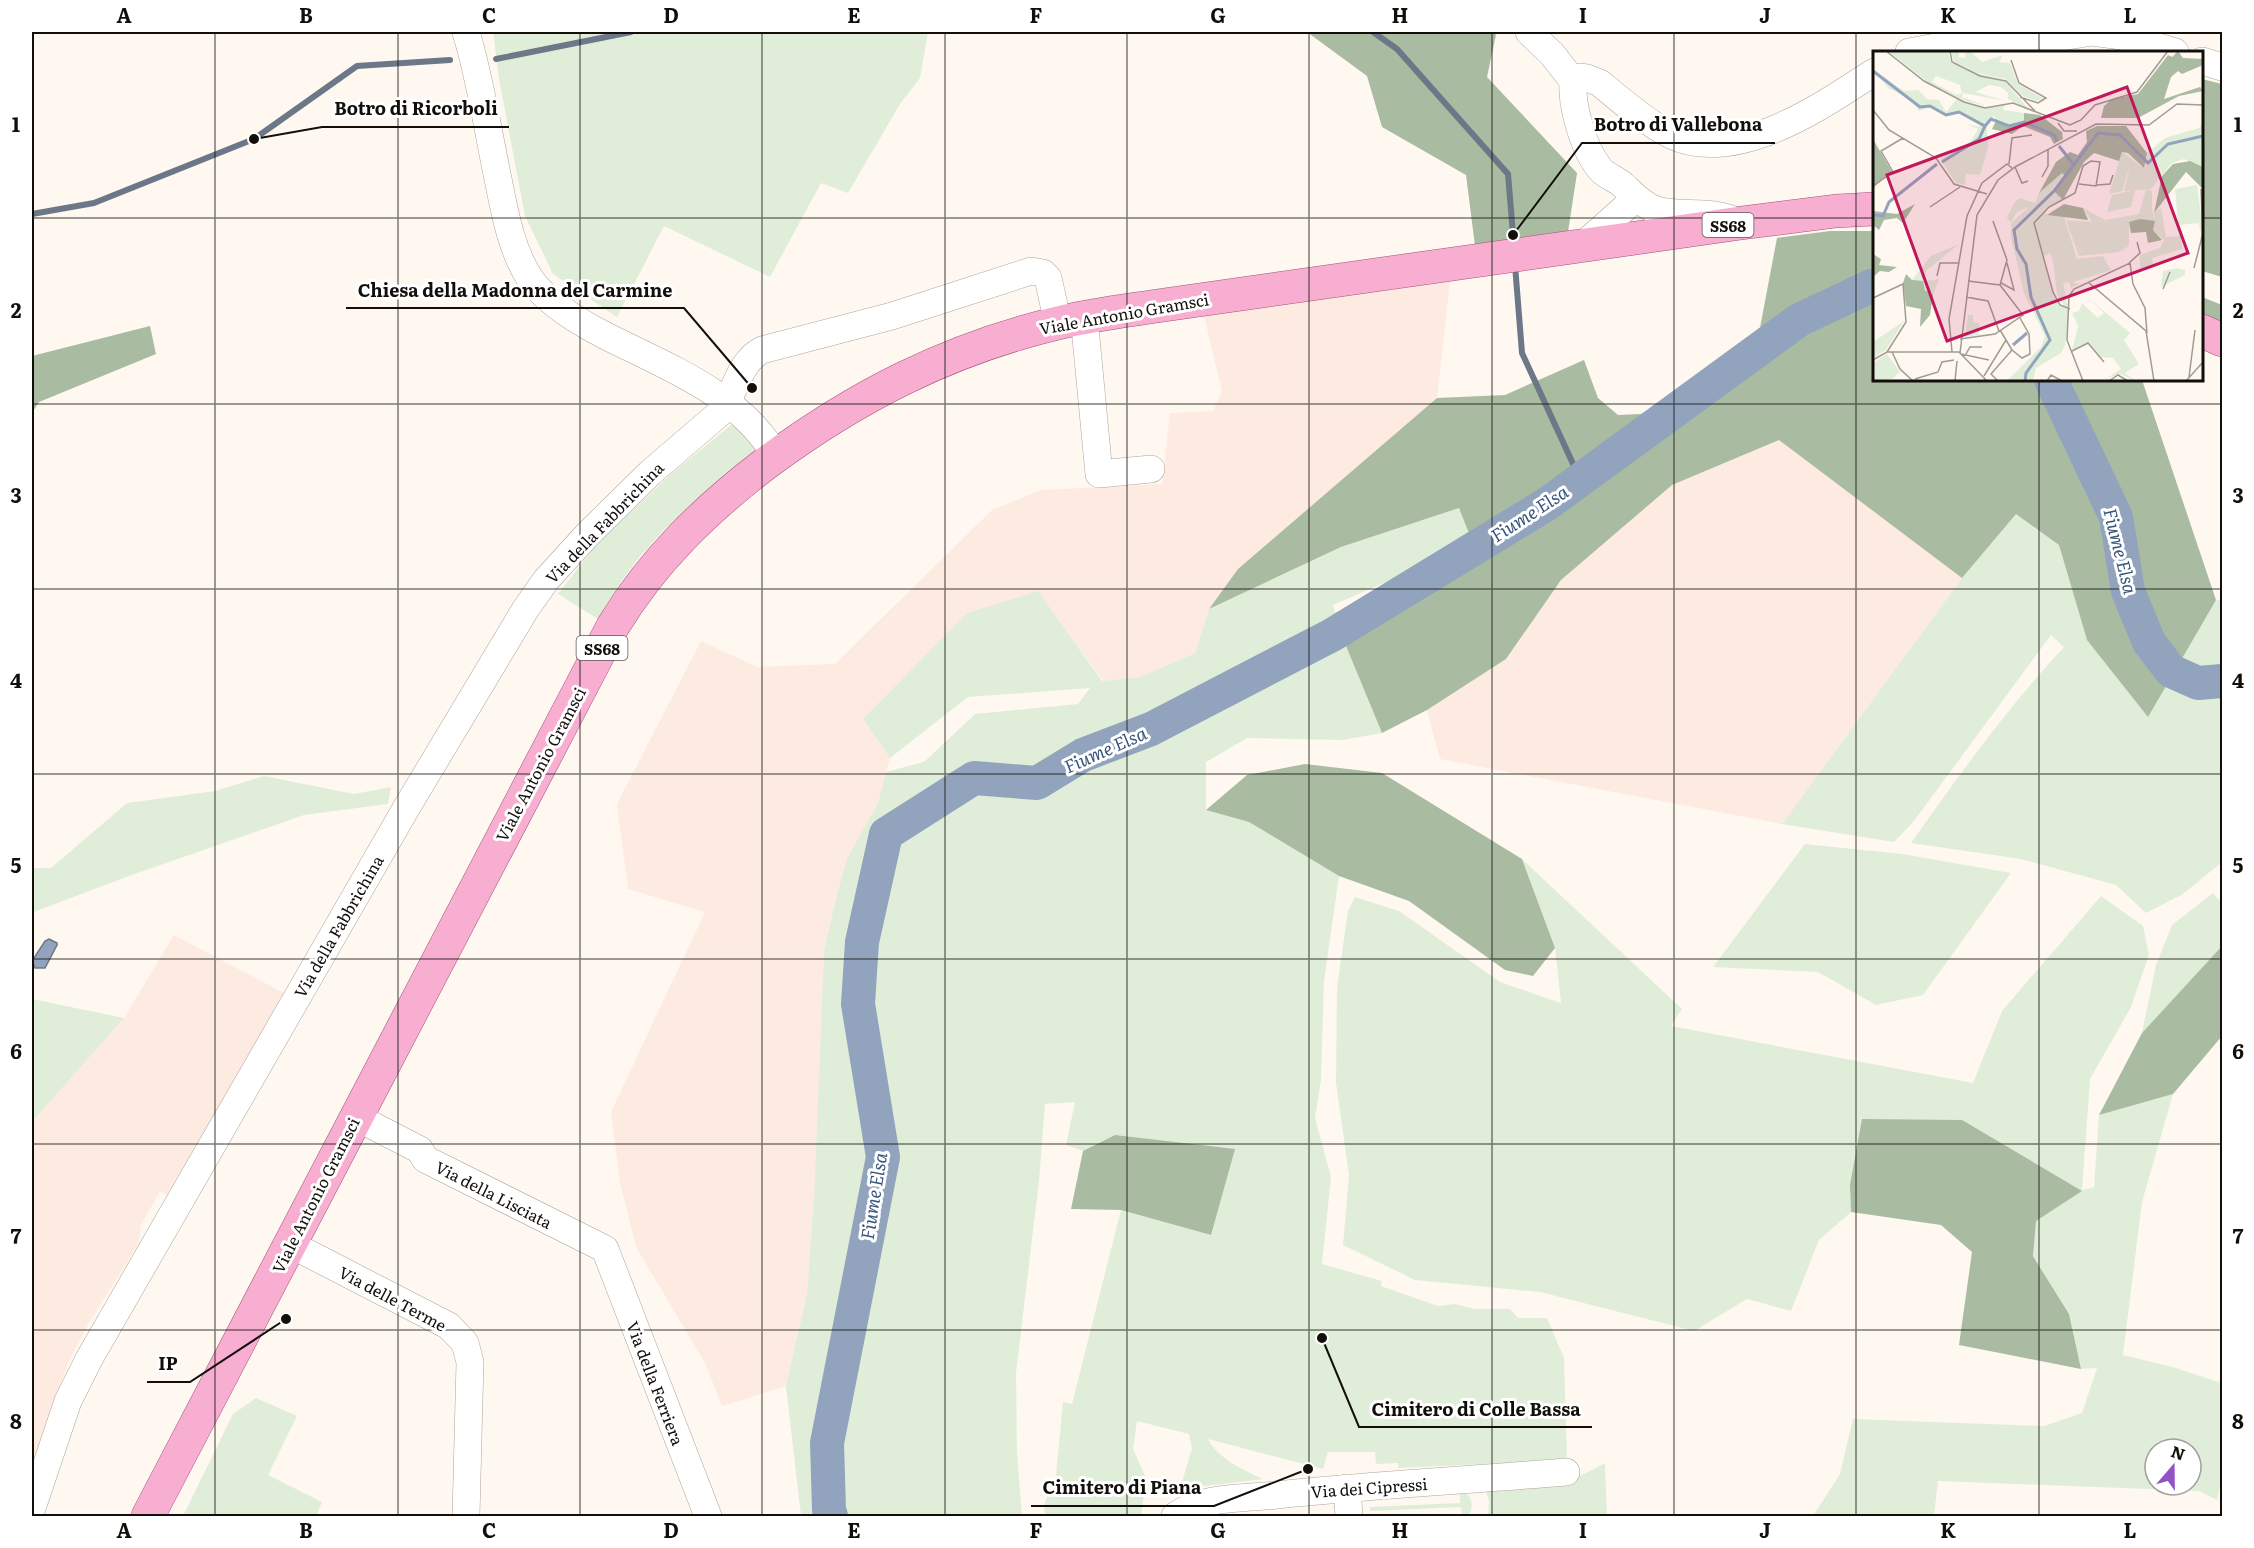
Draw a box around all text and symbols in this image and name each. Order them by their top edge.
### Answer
text: A [116,0,132,29]
text: B [299,0,313,29]
text: C [482,0,496,29]
text: D [663,0,679,29]
text: E [847,0,861,29]
text: F [1030,0,1043,29]
text: G [1210,0,1226,29]
text: H [1392,0,1408,29]
text: I [1579,0,1587,29]
text: J [1759,0,1771,29]
text: K [1940,0,1956,29]
text: L [2124,0,2137,29]
inset map [1873,51,2203,381]
callout: Botro di Ricorboli [322,91,509,127]
text: Botro di Ricorboli [334,94,498,121]
callout: Botro di Vallebona [1582,107,1775,143]
text: 1 [12,108,20,138]
text: 1 [2234,108,2242,138]
text: Botro di Vallebona [1594,110,1763,137]
road number: SS68 [1702,213,1754,237]
callout: Chiesa della Madonna del Carmine [346,272,684,308]
text: Chiesa della Madonna del Carmine [358,276,672,303]
street label: Viale Antonio Gramsci [1037,286,1211,340]
text: 2 [11,294,22,324]
text: 2 [2233,294,2244,324]
street label: Via della Fabbrichina [539,455,669,588]
water label: Fiume Elsa [1485,477,1574,548]
text: 3 [10,479,22,509]
text: 3 [2232,479,2244,509]
water label: Fiume Elsa [2097,505,2145,597]
road number: SS68 [576,636,628,660]
text: 4 [10,664,22,694]
text: 4 [2232,664,2244,694]
street label: Viale Antonio Gramsci [489,683,591,845]
water label: Fiume Elsa [1060,719,1151,779]
text: 5 [11,849,22,879]
text: 5 [2233,849,2244,879]
street label: Via della Fabbrichina [287,850,389,1002]
text: 6 [10,1035,22,1065]
text: 6 [2232,1035,2244,1065]
street label: Viale Antonio Gramsci [265,1113,365,1277]
water label: Fiume Elsa [853,1150,893,1241]
street label: Via della Lisciata [431,1154,557,1234]
text: 7 [11,1220,22,1250]
text: 7 [2233,1220,2244,1250]
street label: Via delle Terme [335,1260,451,1336]
street label: Via della Ferriera [621,1317,691,1449]
callout: IP [147,1346,190,1382]
text: IP [158,1349,178,1376]
callout: Cimitero di Colle Bassa [1359,1391,1592,1427]
text: Cimitero di Colle Bassa [1371,1395,1581,1422]
text: 8 [10,1405,22,1435]
text: 8 [2232,1405,2244,1435]
north arrow [2143,1437,2203,1497]
text: N [2168,1438,2189,1466]
callout: Cimitero di Piana [1031,1470,1214,1506]
street label: Via dei Cipressi [1310,1471,1428,1503]
text: Cimitero di Piana [1043,1473,1202,1500]
text: A [116,1514,132,1544]
text: B [299,1514,313,1544]
text: C [482,1514,496,1544]
text: D [663,1514,679,1544]
text: E [847,1514,861,1544]
text: F [1030,1514,1043,1544]
text: G [1210,1514,1226,1544]
text: H [1392,1514,1408,1544]
text: I [1579,1514,1587,1544]
text: J [1759,1514,1771,1544]
text: K [1940,1514,1956,1544]
text: L [2124,1514,2137,1544]

